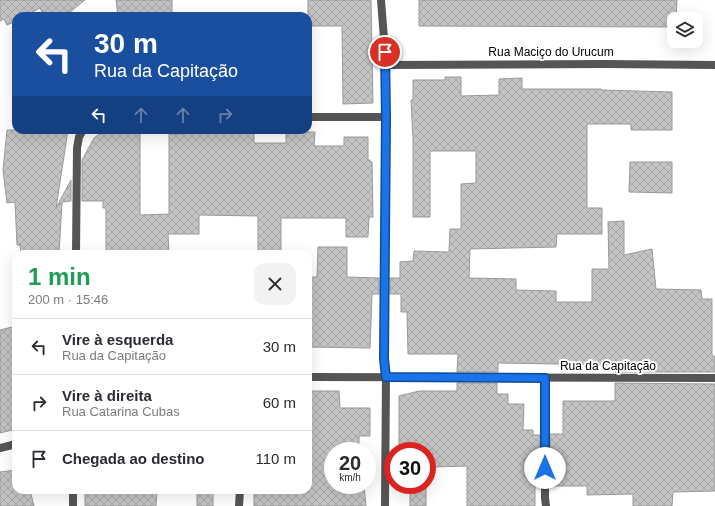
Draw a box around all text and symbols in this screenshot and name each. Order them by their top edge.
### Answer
map controls [667,12,703,48]
button: layers [667,12,703,48]
icon: left [28,28,80,80]
text: 30 m [94,28,158,59]
pin [368,35,402,69]
icon: arrive [374,41,396,63]
street label: Rua Maciço do Urucum [488,45,614,59]
text: Rua da Capitação [94,61,238,81]
icon: left [88,104,110,126]
icon: ahead [130,104,152,126]
icon: ahead [172,104,194,126]
icon: right [214,104,236,126]
text: 1 min [28,263,91,290]
button: close [254,263,296,305]
text: 200 m · 15:46 [28,292,108,307]
text: Vire à esquerda [62,331,173,348]
icon: left [28,336,50,358]
text: 30 m [263,338,296,355]
text: Rua da Capitação [62,348,166,363]
street label: Rua da Capitação [560,359,656,373]
text: Vire à direita [62,387,152,404]
icon: right [28,392,50,414]
text: 60 m [263,394,296,411]
text: Rua Catarina Cubas [62,404,180,419]
speed limit sign: 30 [384,442,436,494]
position arrow [524,447,566,489]
icon: arrive [28,448,50,470]
text: Chegada ao destino [62,450,205,467]
text: 110 m [255,450,296,467]
text: 20 [339,452,361,474]
text: km/h [339,472,361,483]

